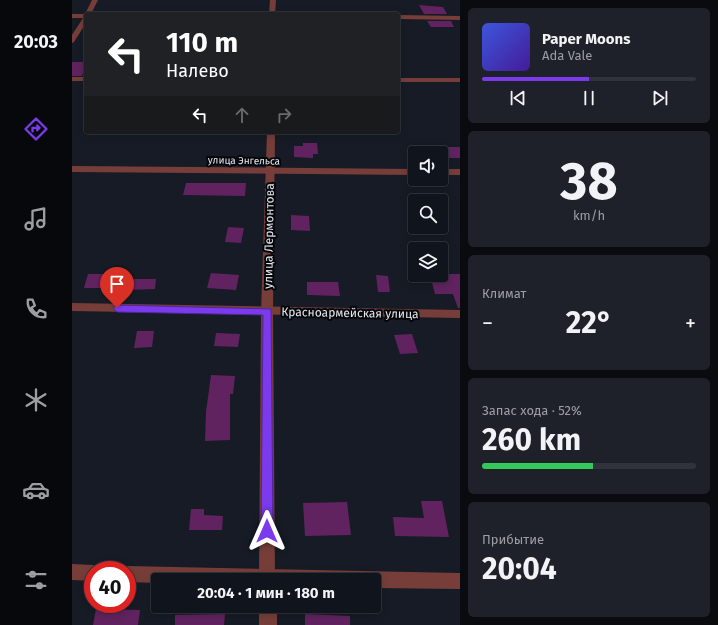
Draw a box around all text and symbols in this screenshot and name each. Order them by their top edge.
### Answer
text: 110 m [166,26,238,59]
icon: left [100,28,152,80]
text: Paper Moons [542,30,630,48]
text: 20:03 [14,31,58,53]
text: Ada Vale [542,48,592,63]
text: Налево [166,60,229,82]
icon: previous [507,87,529,109]
icon: pause [578,87,600,109]
icon: next [649,87,671,109]
icon: left [189,104,211,126]
icon: ahead [231,104,253,126]
icon: right [273,104,295,126]
icon: directions [22,115,50,143]
map controls [408,146,448,282]
button: sound [408,146,448,186]
text: 38 [560,150,618,213]
street label: улица Энгельса [208,154,280,168]
street label: улица Лермонтова [261,183,277,289]
button: search [408,194,448,234]
icon: music [22,205,50,233]
text: km/h [573,208,605,223]
button: layers [408,242,448,282]
pin [100,267,134,308]
icon: arrive [106,273,128,295]
text: Климат [482,286,526,301]
icon: phone [22,295,50,323]
street label: Красноармейская улица [281,305,419,321]
text: 22° [566,305,612,341]
text: − [482,310,493,337]
text: + [685,310,696,337]
icon: climate [22,386,50,414]
text: Запас хода · 52% [482,403,582,418]
text: 260 km [482,422,581,458]
icon: car [22,476,50,504]
position arrow [246,510,288,552]
text: Прибытие [482,532,544,547]
text: 20:04 [482,551,557,587]
speed limit sign: 40 [84,561,136,613]
icon: filters [22,566,50,594]
text: 20:04 · 1 мин · 180 m [197,584,335,602]

